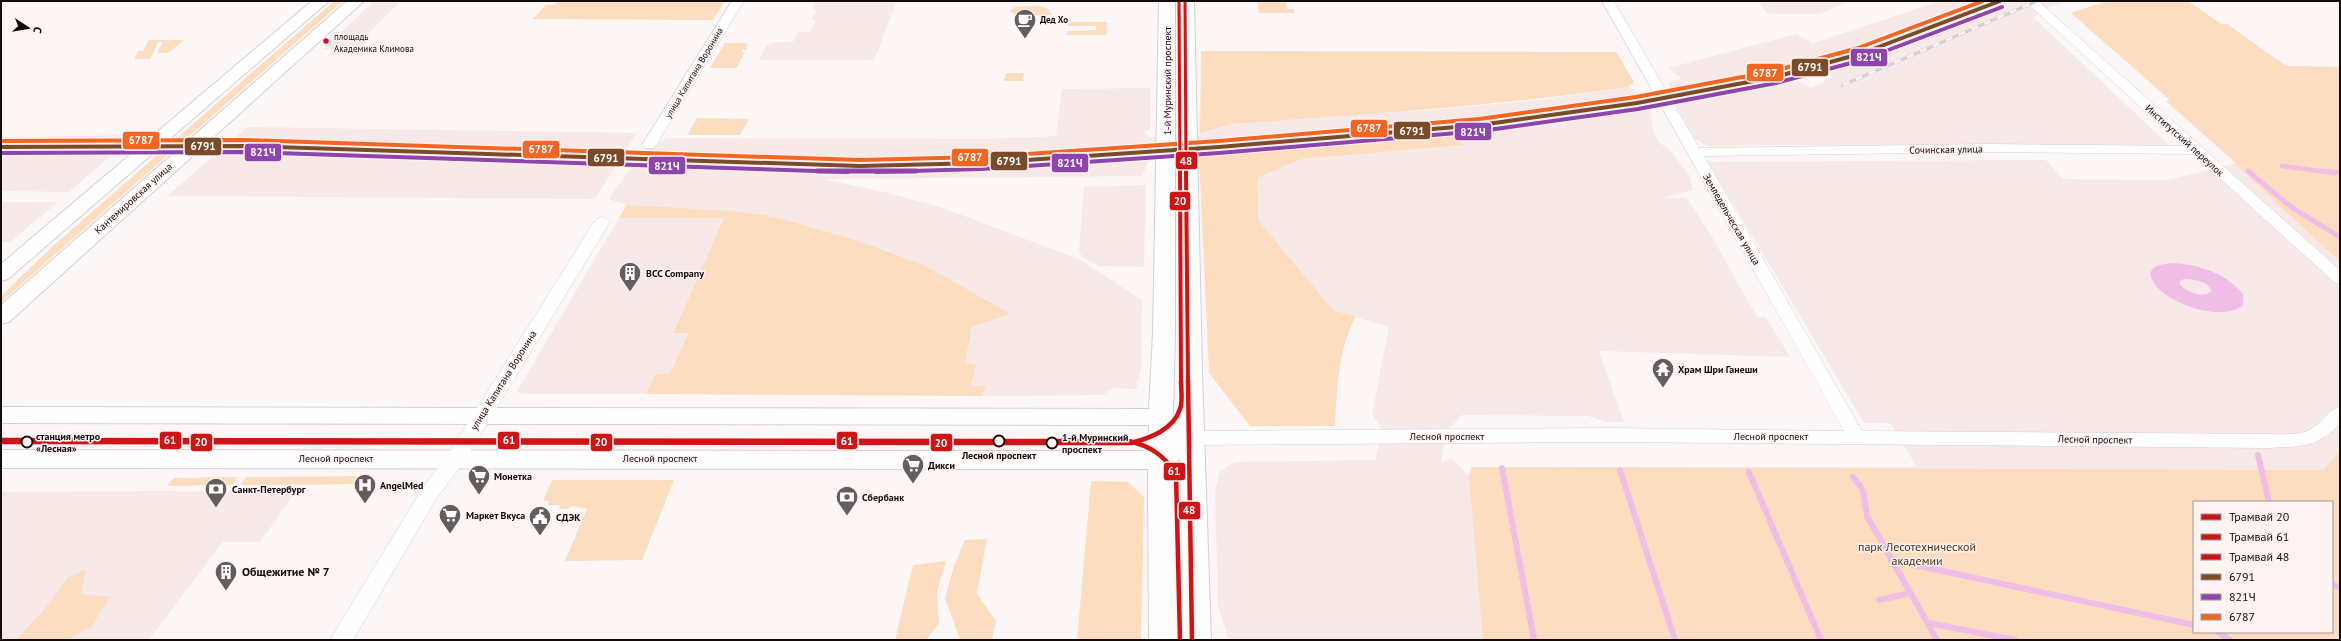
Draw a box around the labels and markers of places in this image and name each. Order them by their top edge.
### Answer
cafe icon: Дед Хо [1012,7,1038,40]
place label: Дед Хо [1040,14,1068,25]
place label: площадь Академика Климова [334,31,414,54]
marker: площадь Академика Климова [321,36,331,46]
building icon: BCC Company [617,260,643,293]
place label: BCC Company [646,267,704,280]
temple icon: Храм Шри Ганеши [1650,356,1676,389]
place label: Храм Шри Ганеши [1678,363,1758,376]
place label: станция метро «Лесная» [36,430,101,455]
place label: 1-й Муринский проспект [1062,431,1128,456]
marker: Лесной проспект [992,434,1006,448]
marker: станция метро «Лесная» [20,435,34,449]
marker: 1-й Муринский проспект [1045,436,1059,450]
place label: Лесной проспект [961,449,1037,462]
supermarket icon: Дикси [900,452,926,485]
place label: Дикси [928,459,955,472]
supermarket icon: Монетка [466,463,492,496]
place label: Монетка [494,470,532,483]
hospital icon: AngelMed [352,472,378,505]
bank icon: Санкт-Петербург [203,476,229,509]
place label: AngelMed [380,479,423,492]
place label: Санкт-Петербург [232,483,306,496]
bank icon: Сбербанк [834,484,860,517]
place label: Сбербанк [862,491,904,504]
supermarket icon: Маркет Вкуса [437,502,463,535]
public building icon: СДЭК [527,504,553,537]
place label: Маркет Вкуса [466,509,525,522]
place label: СДЭК [556,511,581,524]
building icon: Общежитие № 7 [213,559,239,592]
place label: Общежитие № 7 [242,564,330,579]

